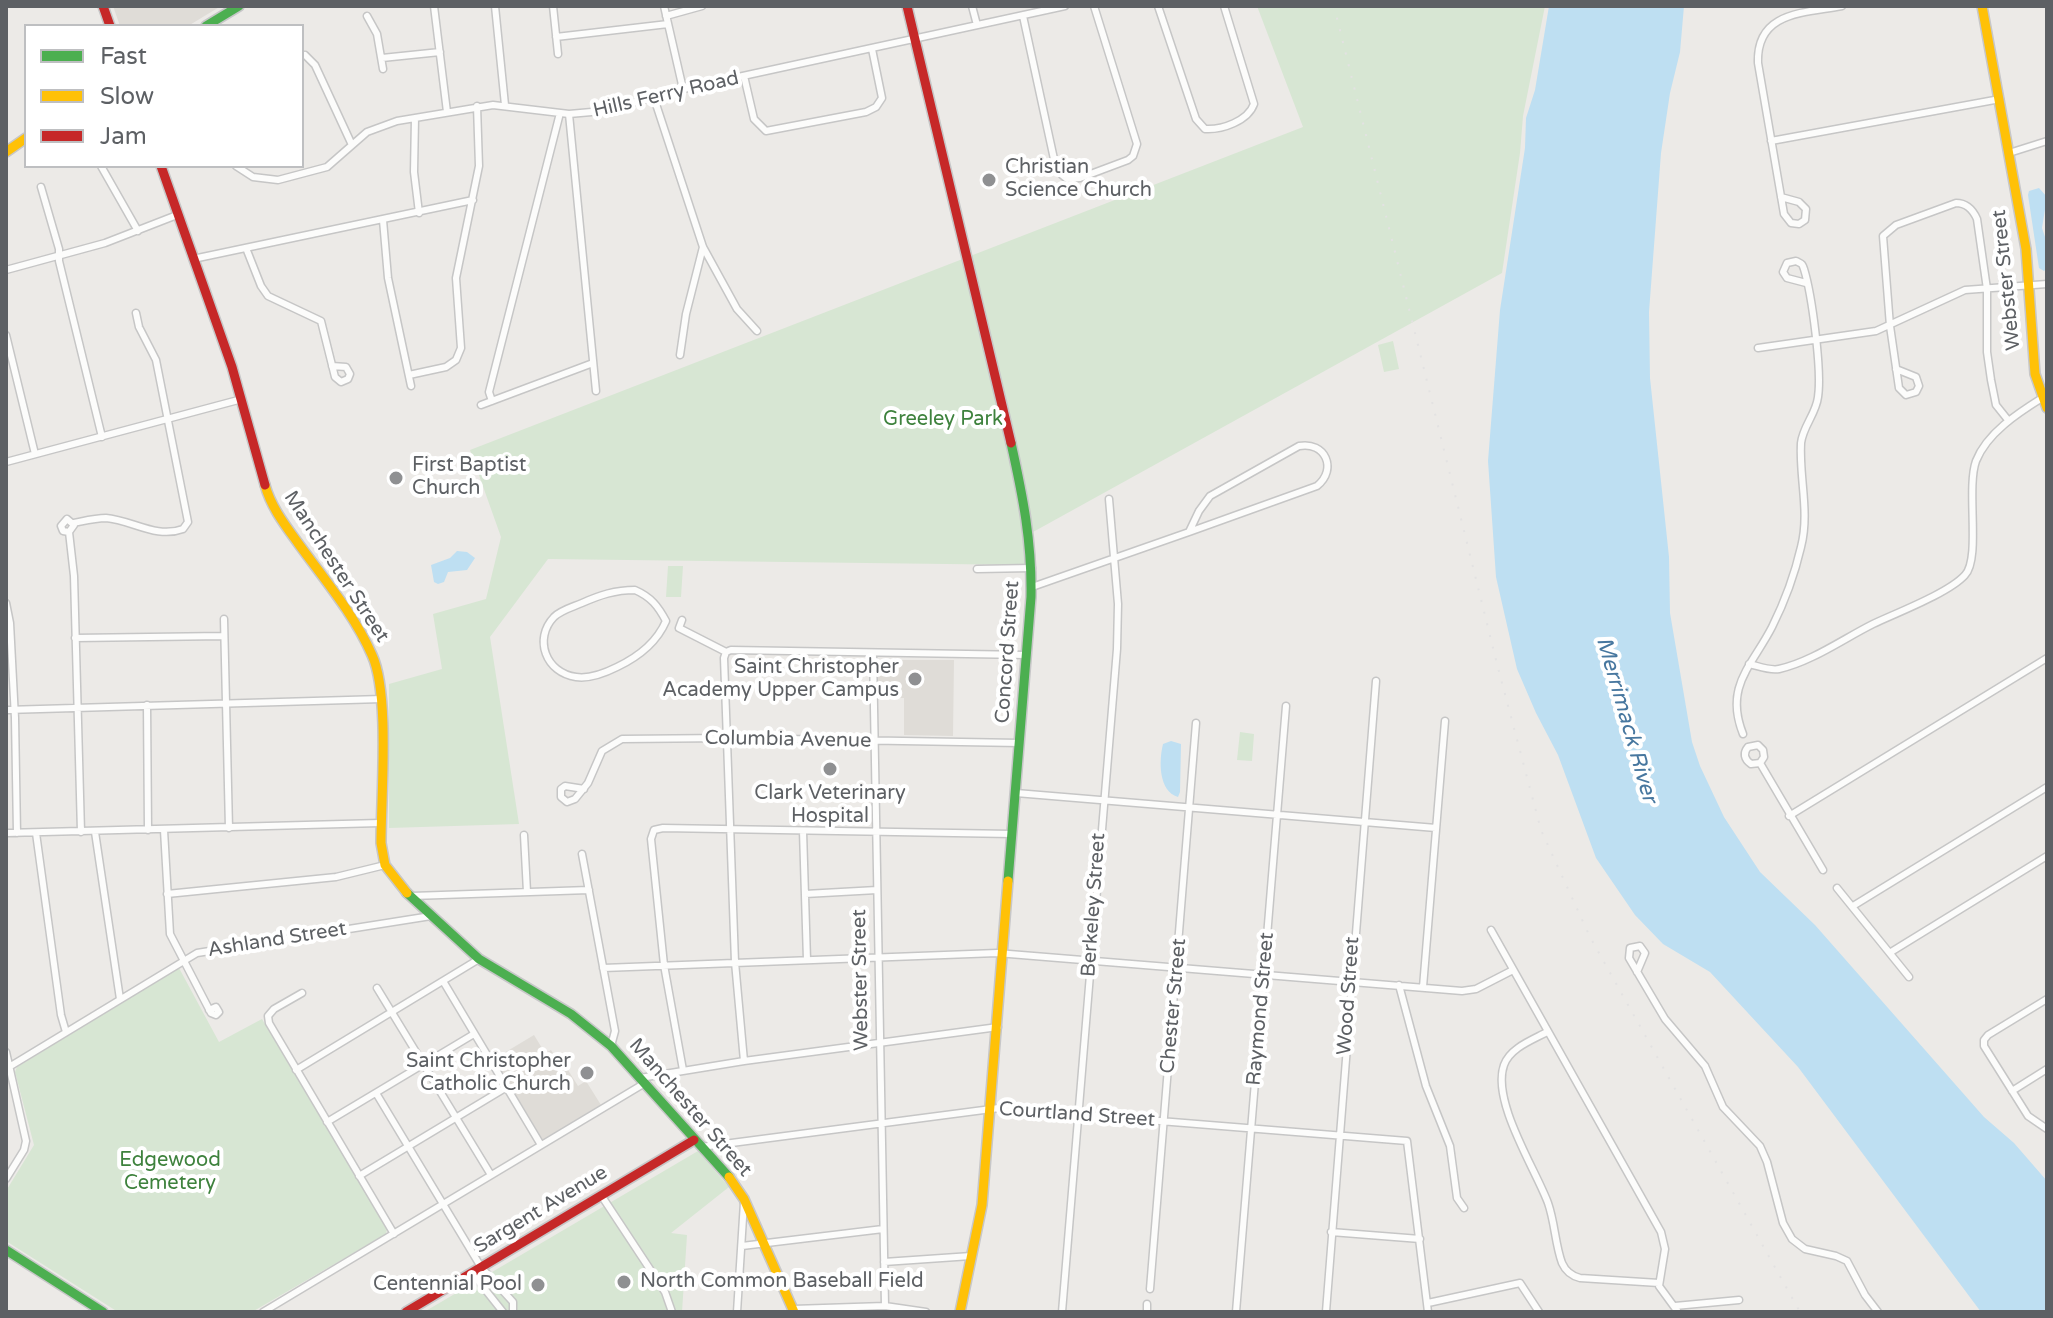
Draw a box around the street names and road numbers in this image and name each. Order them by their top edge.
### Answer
street label: Hills Ferry Road [591,67,741,123]
street label: Webster Street [1988,208,2026,352]
street label: Manchester Street [278,487,394,647]
street label: Concord Street [991,580,1025,724]
street label: Columbia Avenue [704,727,872,753]
street label: Berkeley Street [1077,832,1111,978]
street label: Webster Street [848,909,874,1051]
street label: Ashland Street [206,917,348,963]
street label: Raymond Street [1242,931,1280,1087]
street label: Wood Street [1333,936,1365,1056]
street label: Chester Street [1156,937,1192,1075]
street label: Manchester Street [623,1034,757,1182]
street label: Courtland Street [998,1098,1156,1132]
street label: Sargent Avenue [470,1161,612,1259]

